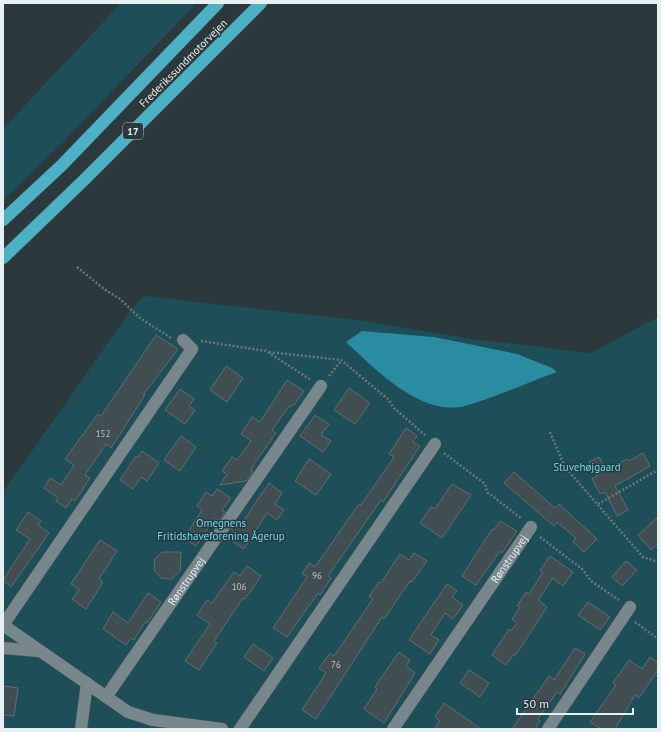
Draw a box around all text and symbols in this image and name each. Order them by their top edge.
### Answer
street label: Frederikssundmotorvejen [136,16,230,110]
road number: 17 [123,123,143,139]
house number: 152 [96,428,110,439]
park label: Stuvehøjgaard [553,460,621,474]
park label: Omegnens Fritidshaveforening Ågerup [157,516,285,543]
street label: Rønstrupvej [488,532,531,586]
street label: Rønstrupvej [165,554,208,608]
house number: 96 [312,570,322,581]
house number: 106 [232,581,246,592]
house number: 76 [331,659,341,670]
scale bar [517,690,633,716]
text: 50 m [523,696,549,711]

